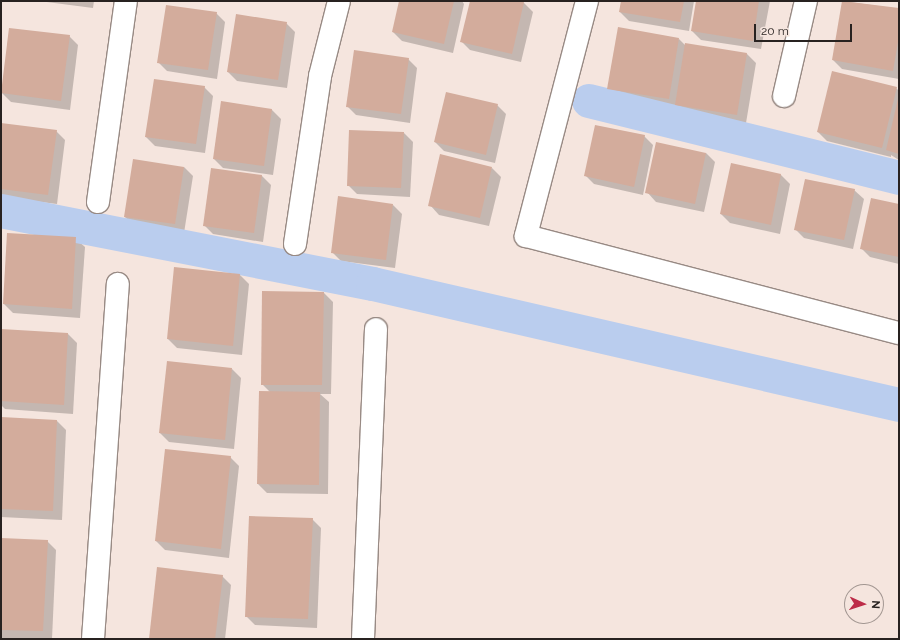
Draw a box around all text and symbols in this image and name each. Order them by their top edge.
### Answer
scale bar [756,16,854,42]
text: 20 m [761,24,789,38]
north arrow [844,584,884,624]
text: N [869,600,882,609]

